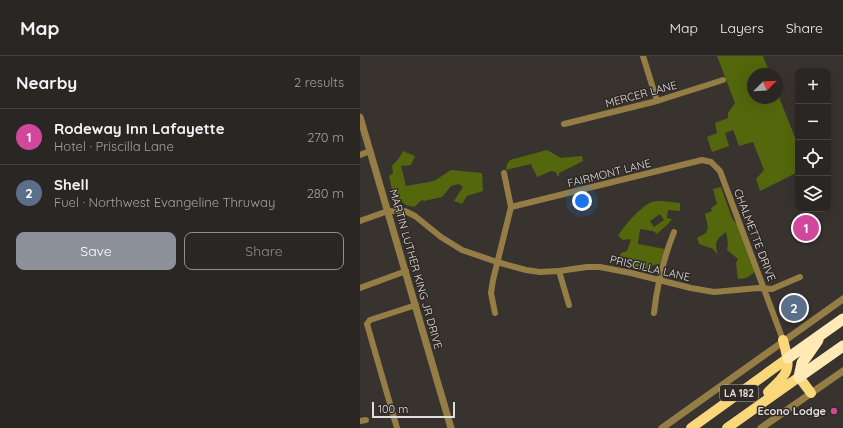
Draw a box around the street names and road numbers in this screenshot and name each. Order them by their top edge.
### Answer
street label: MERCER LANE [604,78,678,110]
street label: FAIRMONT LANE [566,156,652,190]
street label: MARTIN LUTHER KING JR DRIVE [386,187,446,351]
street label: CHALMETTE DRIVE [731,187,779,283]
street label: PRISCILLA LANE [609,252,691,284]
road number: LA 182 [720,385,758,401]

